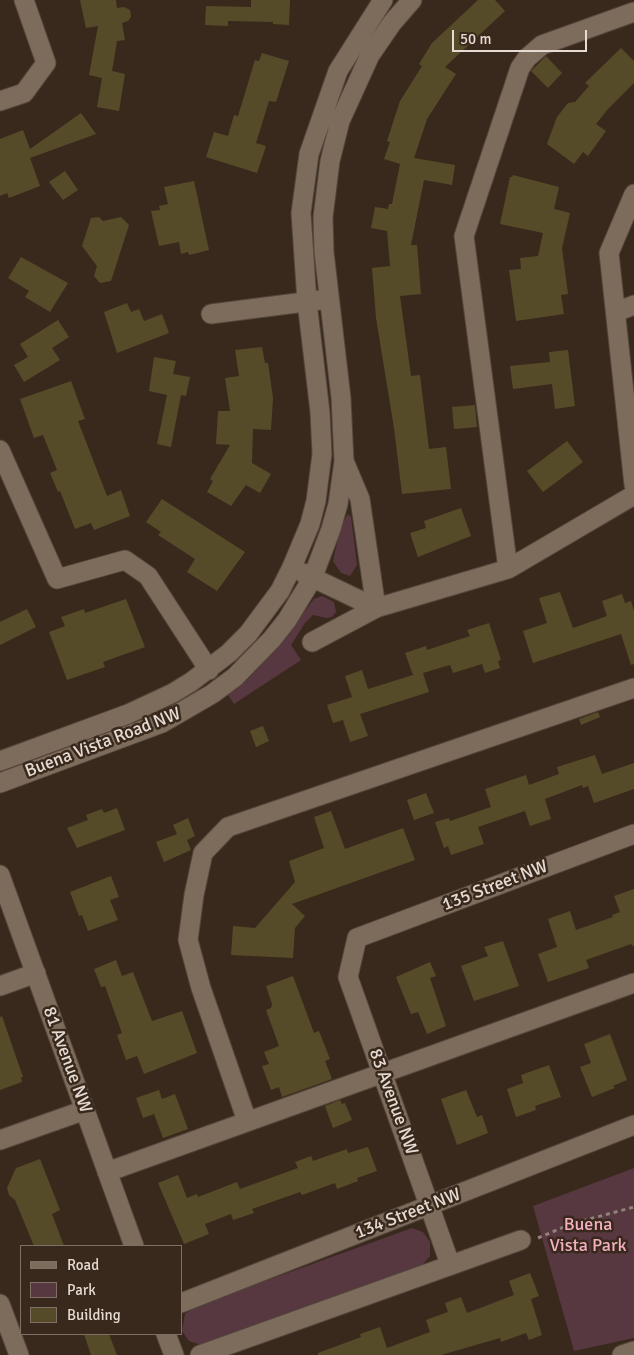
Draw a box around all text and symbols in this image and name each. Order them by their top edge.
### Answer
scale bar [454,20,589,52]
text: 50 m [460,30,491,48]
street label: Buena Vista Road NW [22,703,184,783]
street label: 135 Street NW [439,856,551,916]
street label: 81 Avenue NW [38,1004,96,1116]
street label: 83 Avenue NW [364,1046,422,1158]
street label: 134 Street NW [352,1184,464,1244]
park label: Buena Vista Park [549,1214,627,1256]
legend [20,1245,182,1335]
text: Road [67,1256,99,1274]
text: Park [67,1281,96,1299]
text: Building [67,1306,121,1324]

